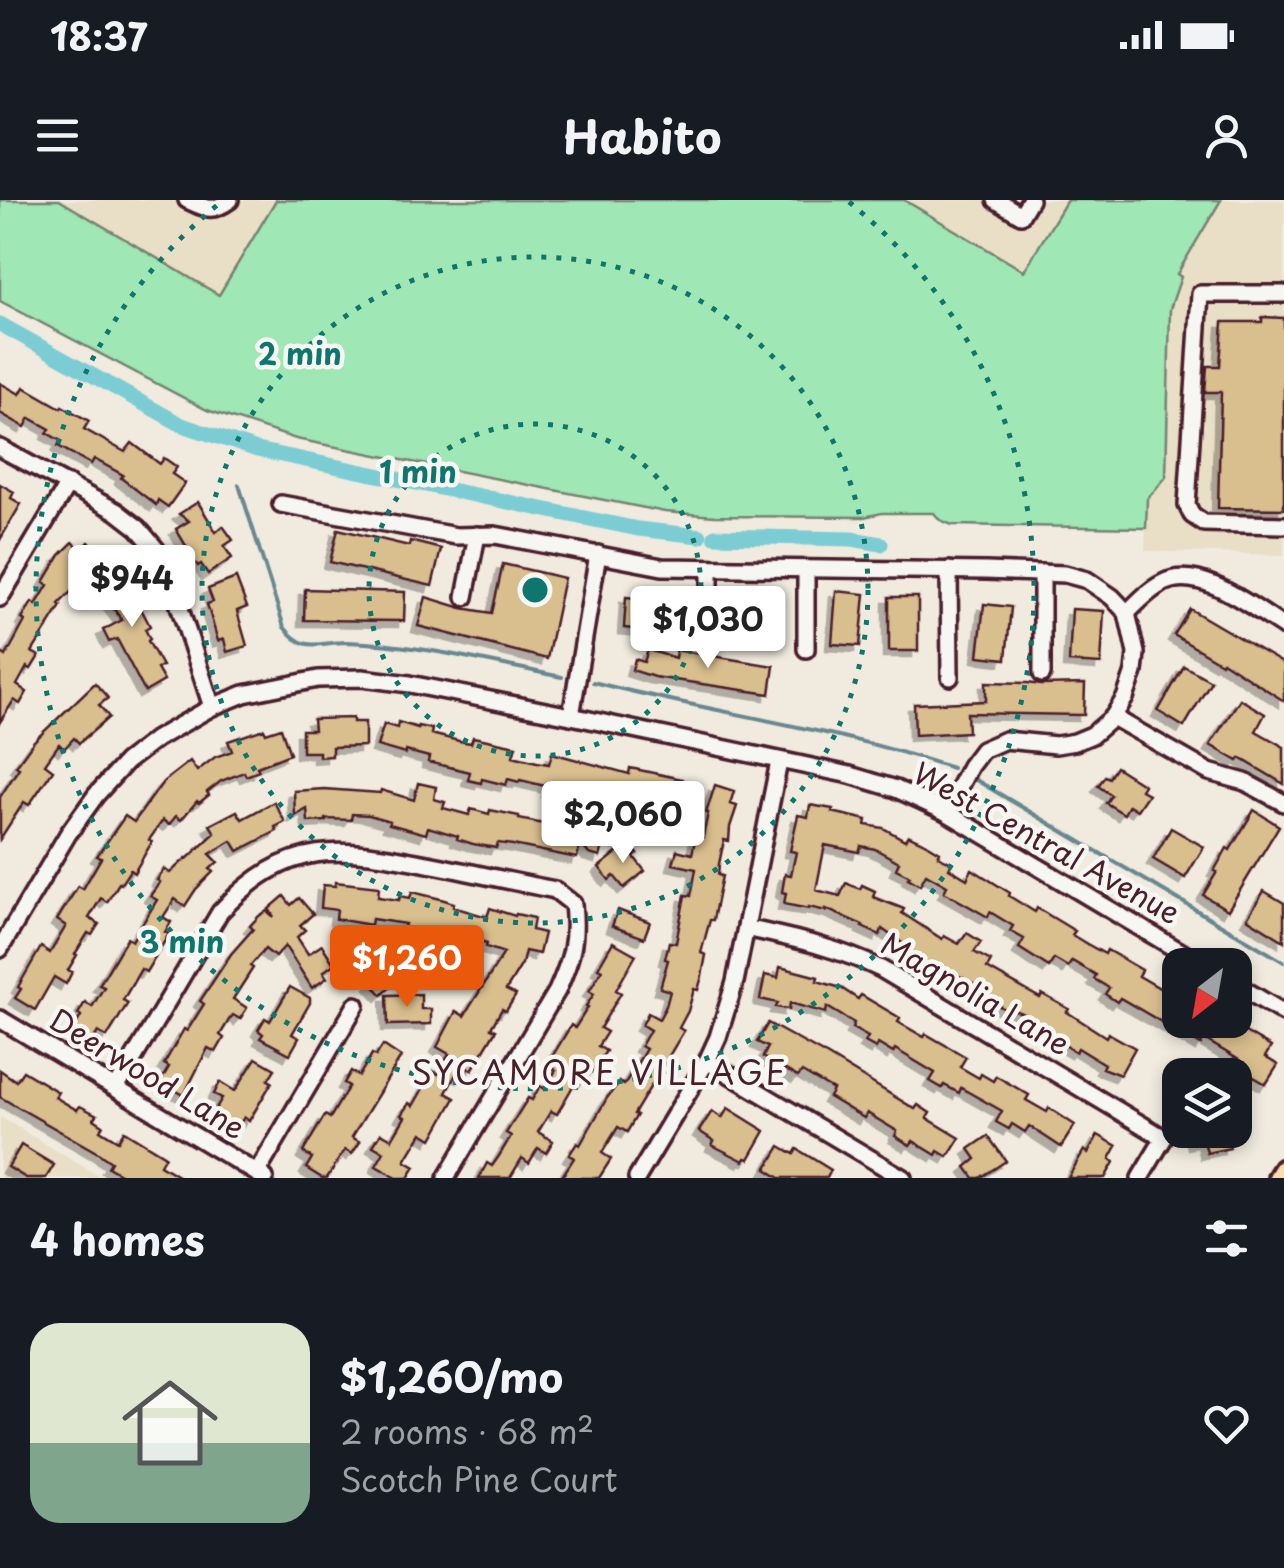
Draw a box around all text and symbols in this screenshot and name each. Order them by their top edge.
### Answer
text: 18:37 [50,7,147,64]
text: Habito [563,101,721,169]
icon: menu [30,108,85,163]
icon: person [1199,108,1254,163]
text: 2 min [258,330,342,375]
text: 1 min [379,448,457,493]
pin: $944 [73,545,191,630]
text: $944 [90,553,174,601]
centre of rings [517,572,553,608]
pin: $1,030 [627,586,789,671]
text: $1,030 [652,594,764,642]
street label: West Central Avenue [905,750,1189,934]
pin: $2,060 [542,781,704,866]
text: $2,060 [564,789,682,837]
text: 3 min [140,918,224,963]
street label: Magnolia Lane [873,920,1079,1065]
pin: $1,260 [326,925,488,1010]
text: $1,260 [352,933,462,981]
north arrow [1162,948,1252,1038]
map controls [1162,948,1252,1148]
street label: Deerwood Lane [42,997,255,1149]
district label: SYCAMORE VILLAGE [412,1048,788,1096]
button: layers [1162,1058,1252,1148]
text: 4 homes [30,1207,205,1270]
icon: filters [1199,1211,1254,1266]
text: $1,260/mo [340,1344,563,1407]
icon: home [110,1363,230,1483]
icon: heart [1199,1396,1254,1451]
text: 2 rooms · 68 m² [340,1407,594,1455]
text: Scotch Pine Court [340,1455,618,1503]

